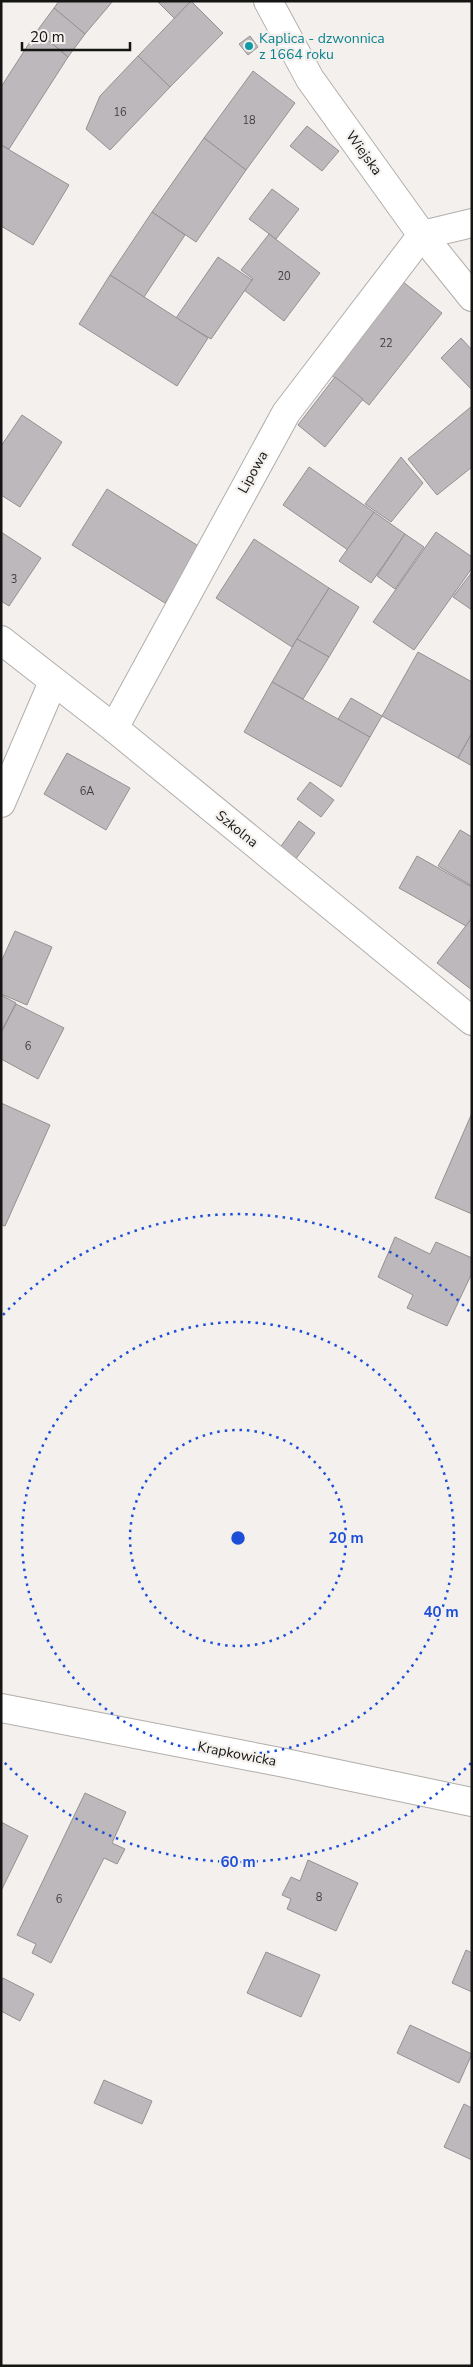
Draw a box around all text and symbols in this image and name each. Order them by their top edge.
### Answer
scale bar [22,20,130,52]
text: 20 m [30,27,65,47]
place label: Kaplica - dzwonnica z 1664 roku [259,29,385,64]
marker: Kaplica - dzwonnica z 1664 roku [243,40,255,52]
house number: 16 [113,105,127,120]
house number: 18 [242,113,256,128]
street label: Wiejska [341,127,387,179]
house number: 20 [277,269,291,284]
house number: 22 [379,336,393,351]
street label: Lipowa [234,447,272,497]
house number: 3 [11,572,17,587]
house number: 6A [80,784,94,799]
street label: Szkolna [212,806,262,852]
house number: 6 [25,1039,32,1054]
text: 20 m [328,1528,364,1548]
centre of rings [229,1529,247,1547]
text: 40 m [423,1602,459,1622]
street label: Krapkowicka [196,1737,278,1771]
text: 60 m [220,1852,256,1872]
house number: 8 [316,1890,323,1905]
house number: 6 [56,1892,63,1907]

